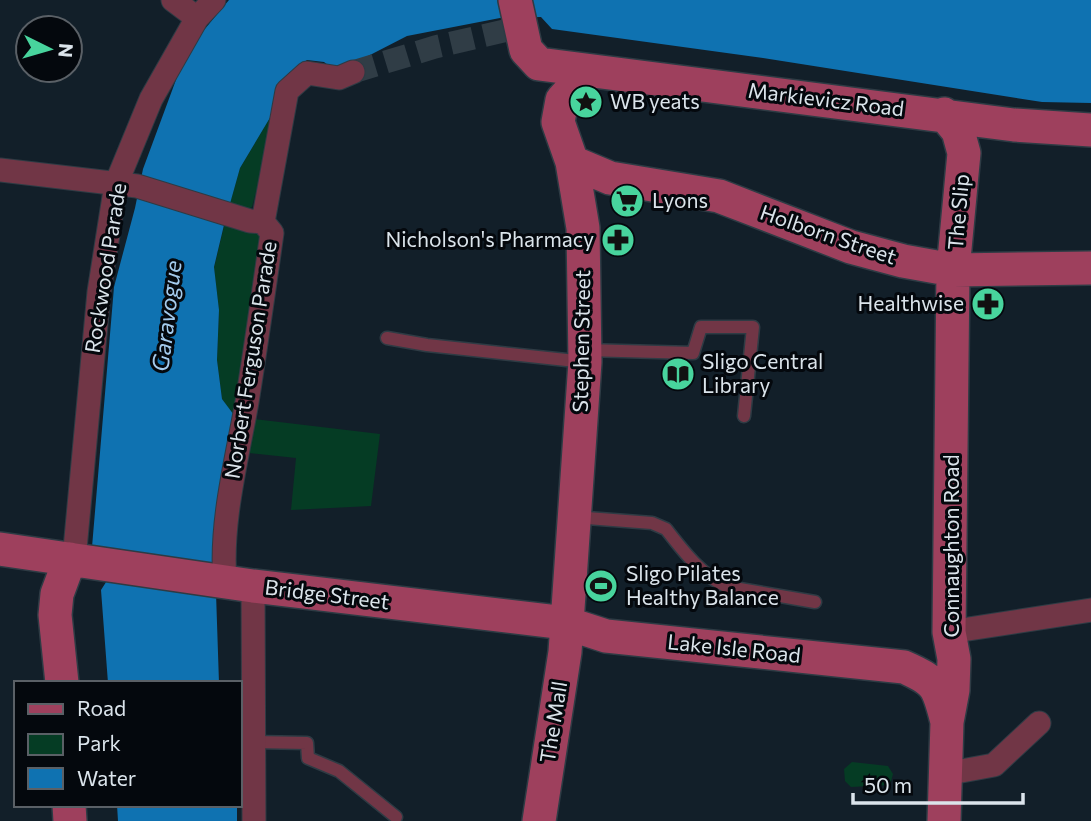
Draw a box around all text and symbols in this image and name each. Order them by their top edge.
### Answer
north arrow [14,14,84,84]
text: N [54,42,79,59]
street label: Markievicz Road [747,77,906,120]
place icon: WB yeats [567,83,605,121]
place label: WB yeats [610,88,700,113]
street label: The Slip [942,173,973,251]
street label: Rockwood Parade [79,181,130,355]
supermarket icon: Lyons [608,182,646,220]
place label: Lyons [652,187,708,212]
street label: Holborn Street [757,199,900,269]
pharmacy icon: Nicholson's Pharmacy [599,221,637,259]
place label: Nicholson's Pharmacy [385,226,594,251]
street label: Norbert Ferguson Parade [218,239,281,480]
water label: Garavogue [145,259,187,373]
street label: Stephen Street [567,269,594,412]
pharmacy icon: Healthwise [969,285,1007,323]
place label: Healthwise [858,290,964,315]
place label: Sligo Central Library [702,348,823,397]
library icon: Sligo Central Library [659,355,697,393]
street label: Connaughton Road [938,454,963,638]
place label: Sligo Pilates Healthy Balance [626,560,779,609]
sports icon: Sligo Pilates Healthy Balance [582,567,620,605]
street label: Bridge Street [264,573,391,614]
street label: Lake Isle Road [666,628,802,667]
street label: The Mall [534,679,571,764]
legend [14,681,242,807]
text: Road [77,695,126,720]
text: Park [77,730,121,755]
scale bar [853,762,1023,806]
text: Water [77,765,136,790]
text: 50 m [864,772,912,797]

